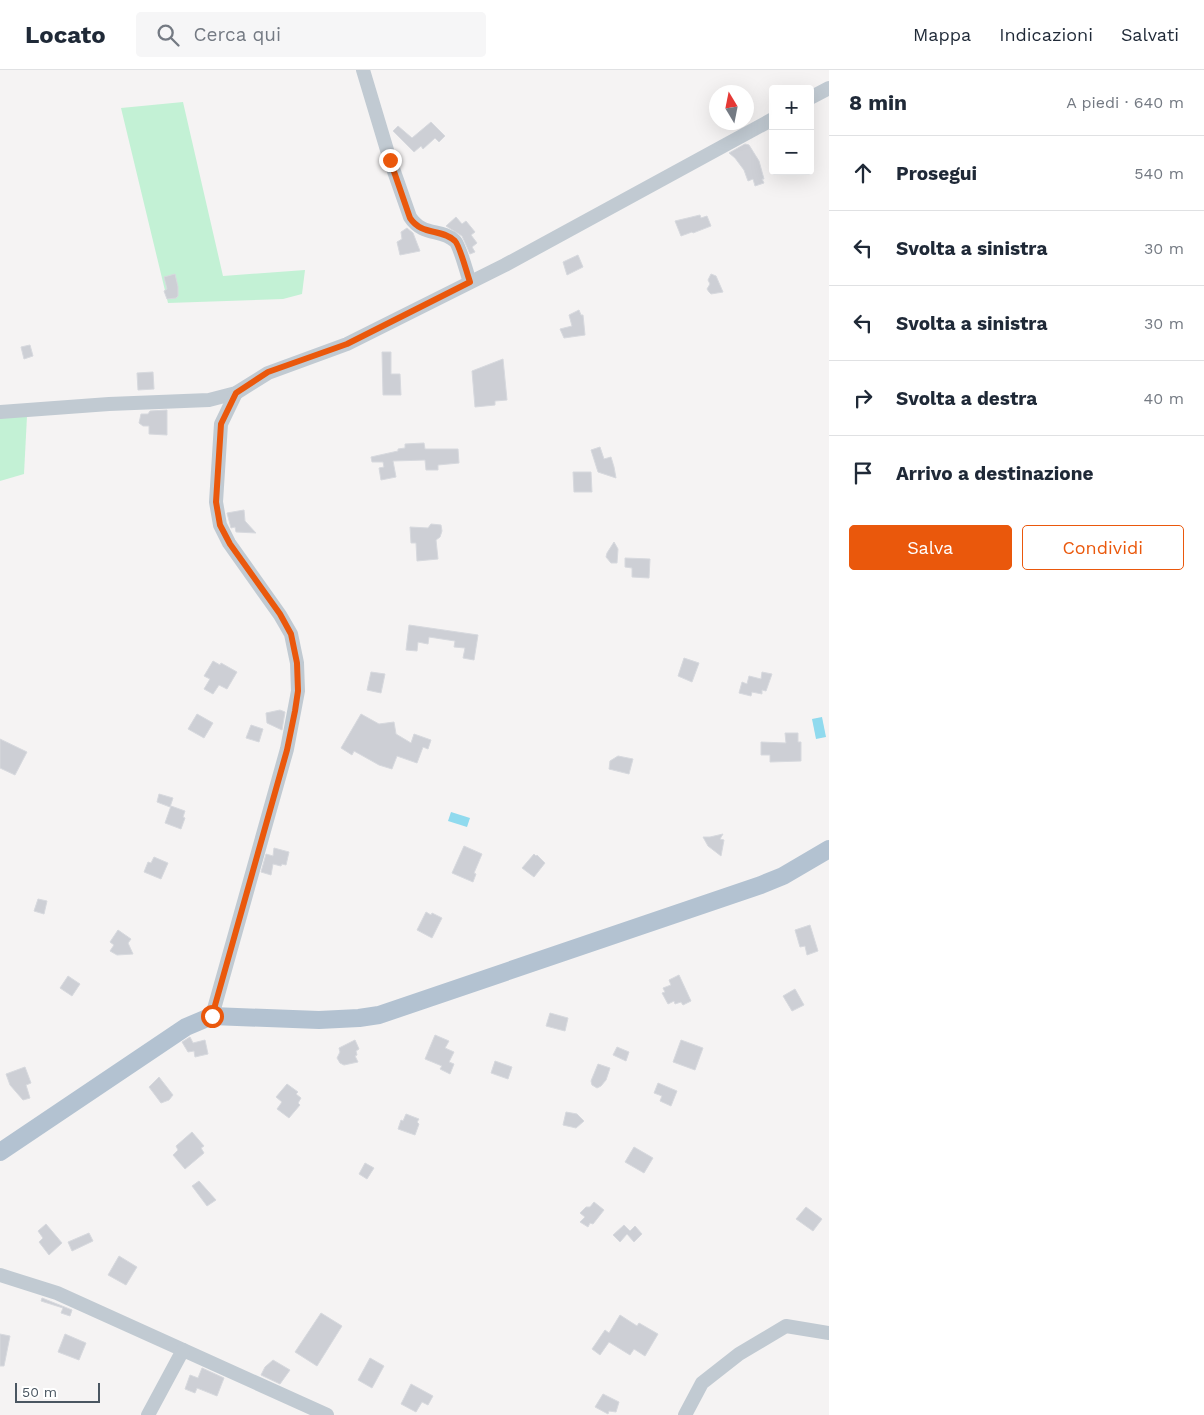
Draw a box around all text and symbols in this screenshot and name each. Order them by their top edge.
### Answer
search box [136,12,486,57]
text: Locato [25,21,106,49]
icon: search [154,21,182,49]
text: Cerca qui [194,23,281,46]
text: Mappa [913,24,971,45]
text: Indicazioni [999,24,1093,45]
text: Salvati [1121,24,1179,45]
north arrow [709,85,754,130]
map controls [769,85,814,175]
button: + [769,85,814,130]
text: 8 min [849,90,907,115]
text: A piedi · 640 m [1066,93,1184,112]
button: − [769,130,814,175]
route end [379,149,402,172]
icon: ahead [849,159,877,187]
text: Prosegui [896,162,977,185]
text: 540 m [1134,164,1184,183]
icon: left [849,234,877,262]
text: Svolta a sinistra [896,237,1047,260]
text: 30 m [1144,239,1184,258]
icon: left [849,309,877,337]
text: Svolta a sinistra [896,312,1047,335]
text: 30 m [1144,314,1184,333]
icon: right [849,384,877,412]
text: Svolta a destra [896,387,1037,410]
text: 40 m [1144,389,1184,408]
icon: arrive [849,459,877,487]
text: Arrivo a destinazione [896,462,1093,485]
button: Salva [849,525,1012,570]
button: Condividi [1022,525,1184,570]
route start [201,1005,224,1028]
scale bar [15,1380,100,1403]
text: 50 m [22,1384,57,1400]

